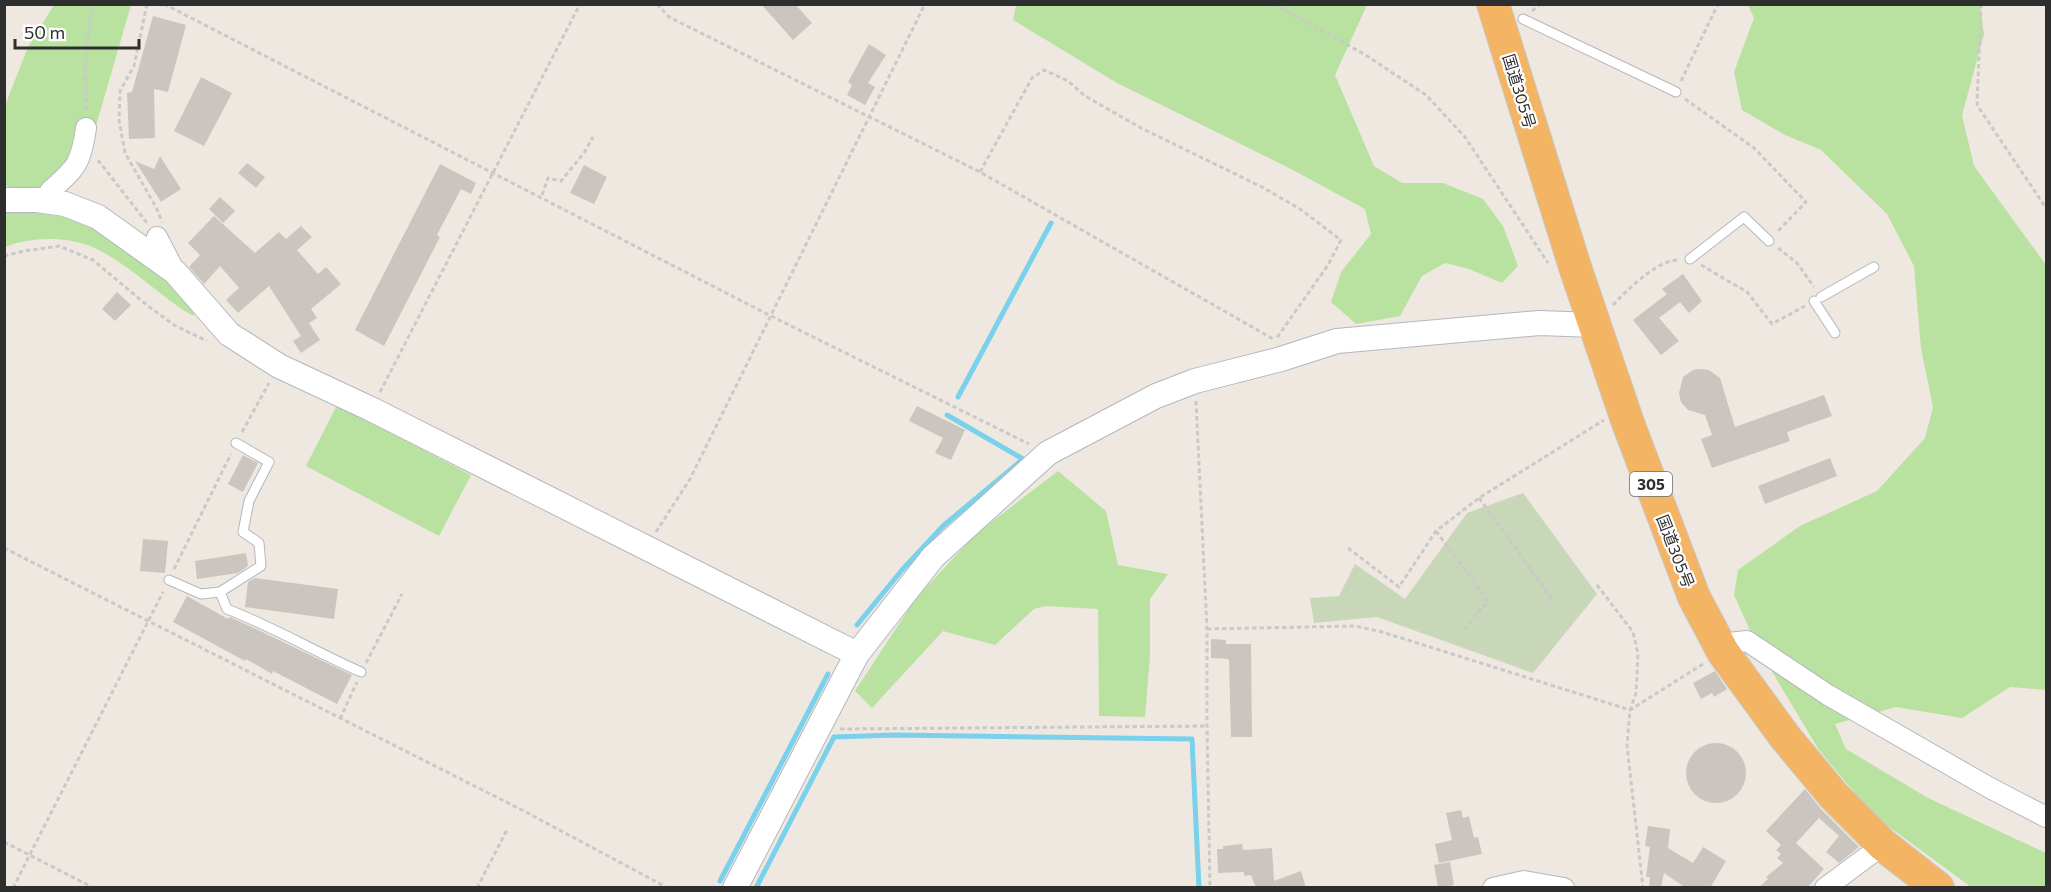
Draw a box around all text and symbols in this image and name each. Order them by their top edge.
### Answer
scale bar [15,12,140,50]
text: 50 m [24,21,65,43]
street label: 国道305号 [1500,52,1540,130]
road number: 305 [1630,472,1672,496]
street label: 国道305号 [1653,512,1699,590]

